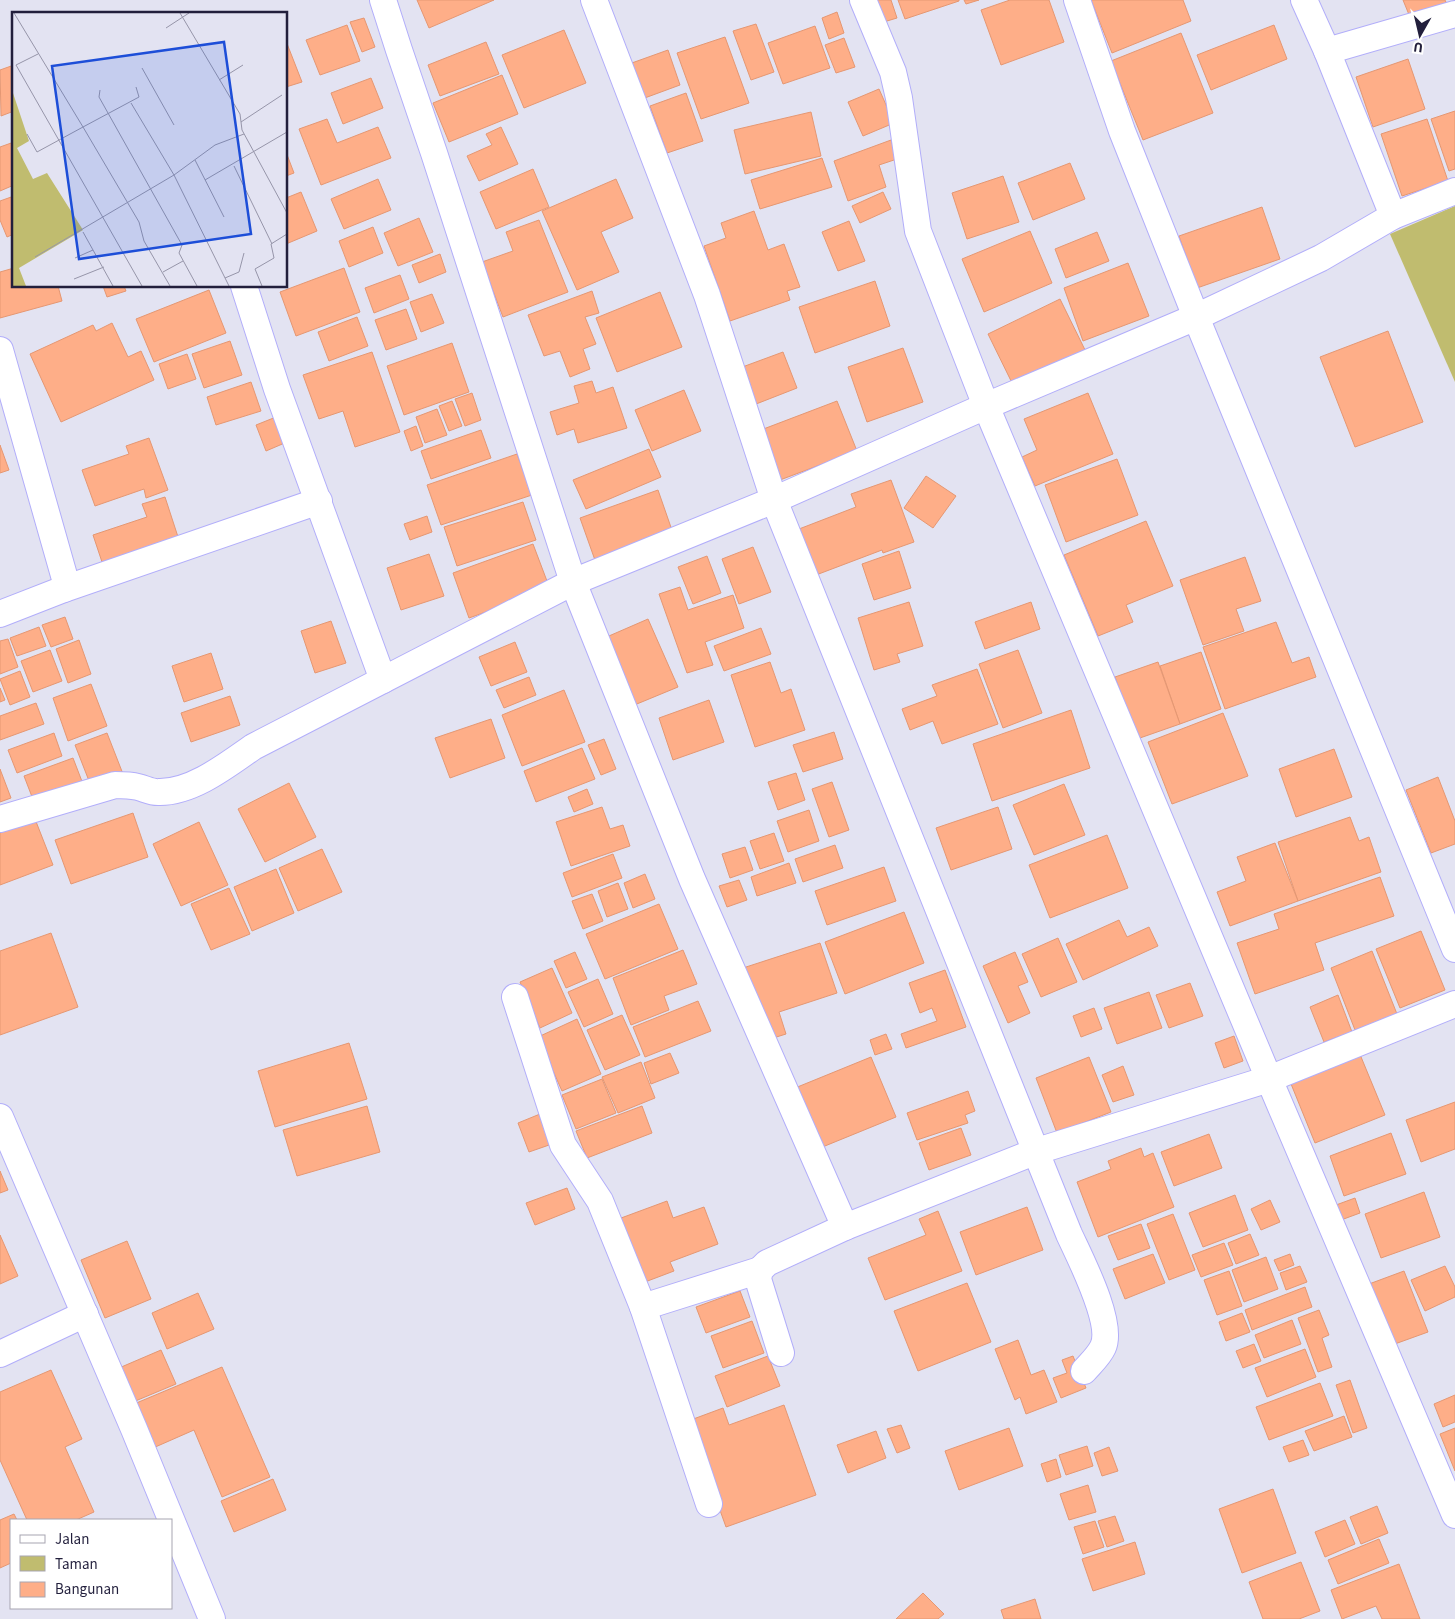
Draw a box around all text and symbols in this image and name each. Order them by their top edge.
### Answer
north arrow [1395,10,1445,60]
inset map [12,12,288,288]
text: U [1412,36,1424,57]
legend [10,1519,172,1609]
text: Jalan [55,1529,89,1550]
text: Taman [55,1554,98,1575]
text: Bangunan [55,1579,119,1600]

